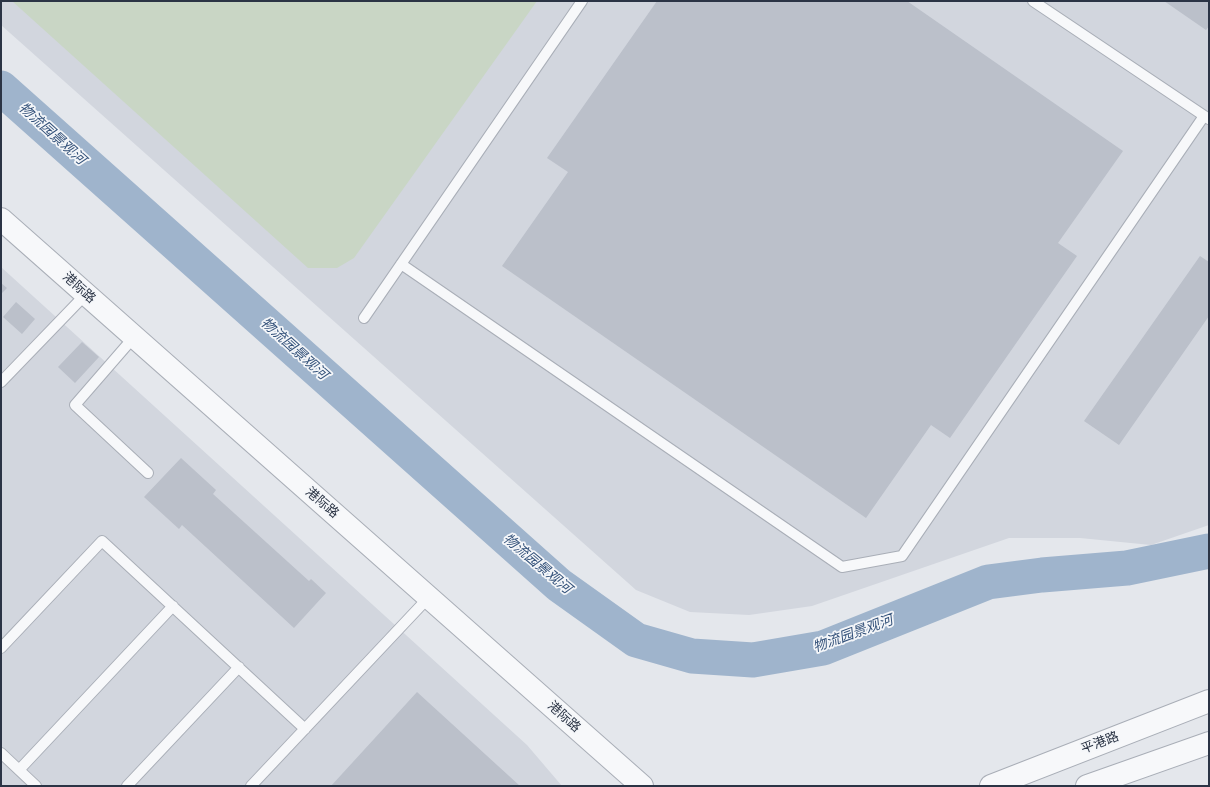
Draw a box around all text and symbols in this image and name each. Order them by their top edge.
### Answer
water label: 物流园景观河 [15,100,89,168]
street label: 港际路 [59,269,99,307]
water label: 物流园景观河 [257,315,331,383]
street label: 港际路 [302,484,342,522]
water label: 物流园景观河 [499,531,575,597]
water label: 物流园景观河 [811,612,895,656]
street label: 港际路 [544,698,584,736]
street label: 平港路 [1079,729,1121,757]

